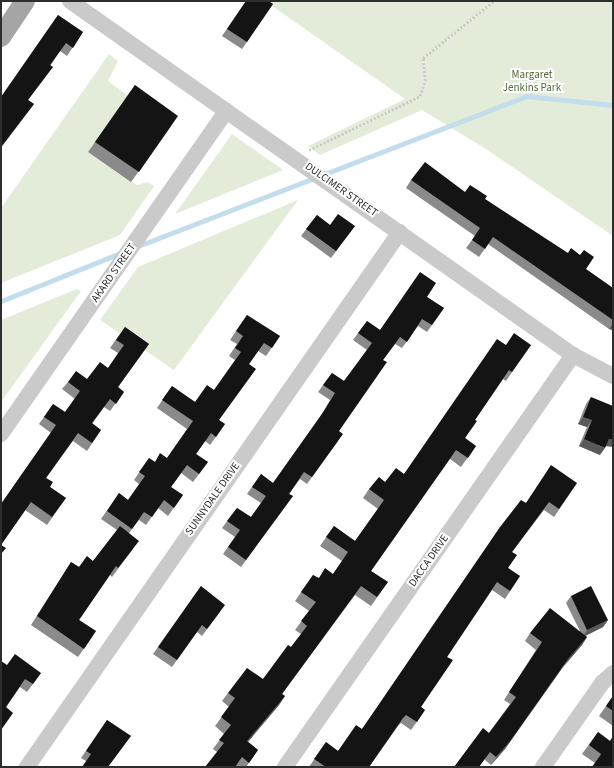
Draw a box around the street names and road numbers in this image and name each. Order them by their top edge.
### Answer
street label: DULCIMER STREET [302,160,380,220]
street label: AKARD STREET [89,241,139,305]
street label: SUNNYDALE DRIVE [183,460,243,538]
street label: DACCA DRIVE [406,533,452,589]

